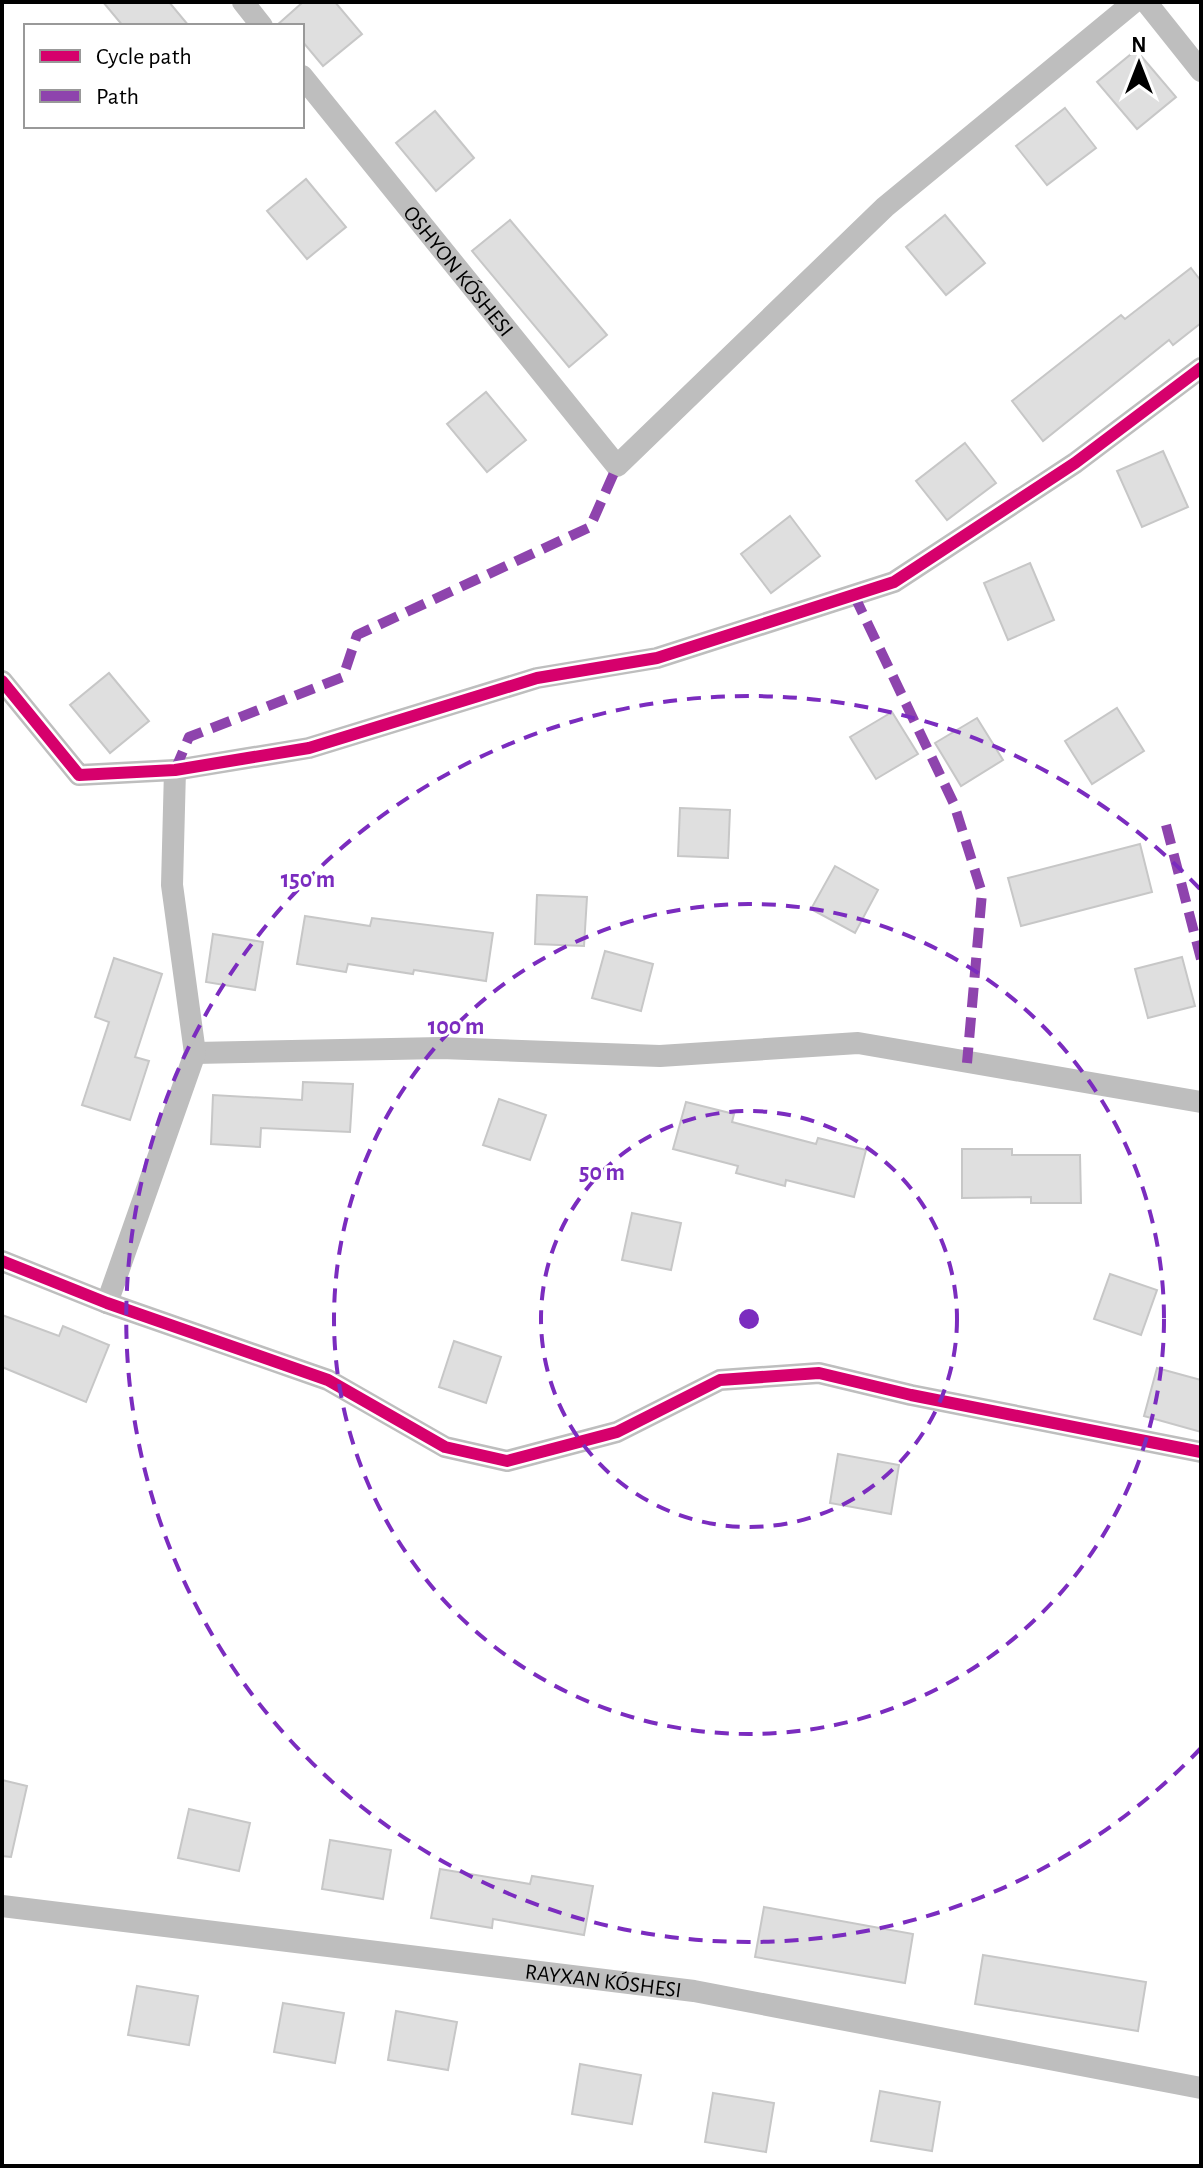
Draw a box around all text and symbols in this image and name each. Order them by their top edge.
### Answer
legend [24,24,304,128]
north arrow [1099,24,1179,104]
text: N [1131,34,1147,56]
text: Cycle path [96,45,192,69]
text: Path [96,85,139,109]
street label: OSHYON KÓSHESI [399,202,517,341]
text: 150 m [281,868,335,892]
text: 100 m [428,1015,484,1039]
text: 50 m [579,1161,625,1185]
centre of rings [735,1305,763,1333]
street label: RAYXAN KÓSHESI [524,1960,683,2001]

